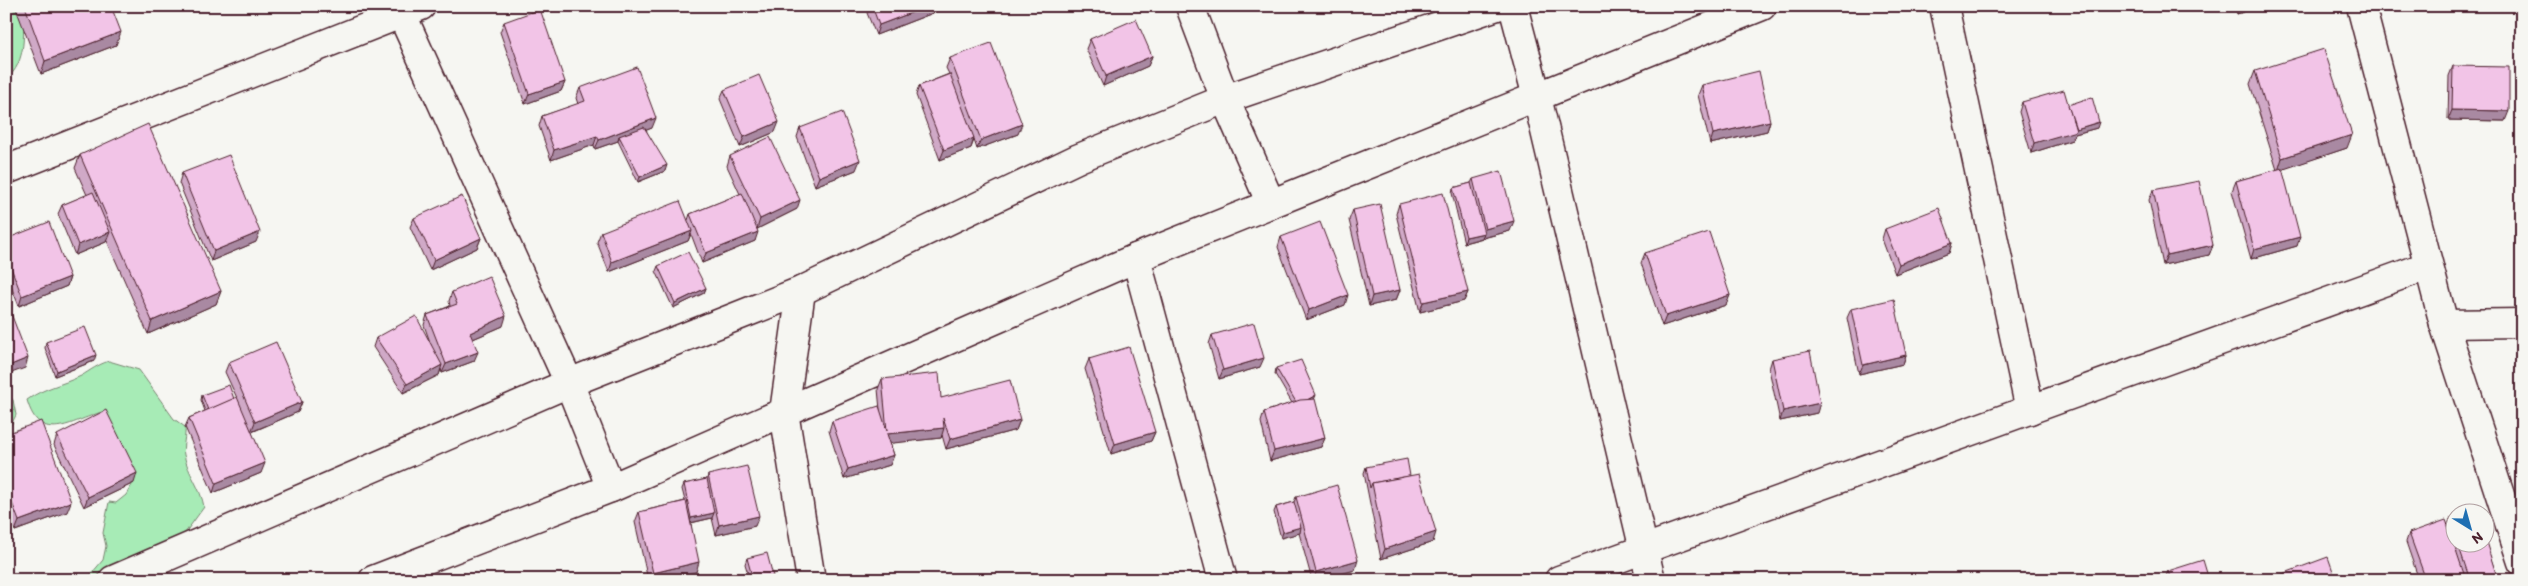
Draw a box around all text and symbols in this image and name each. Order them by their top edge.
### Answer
north arrow [2446,504,2496,554]
text: N [2469,528,2486,548]

